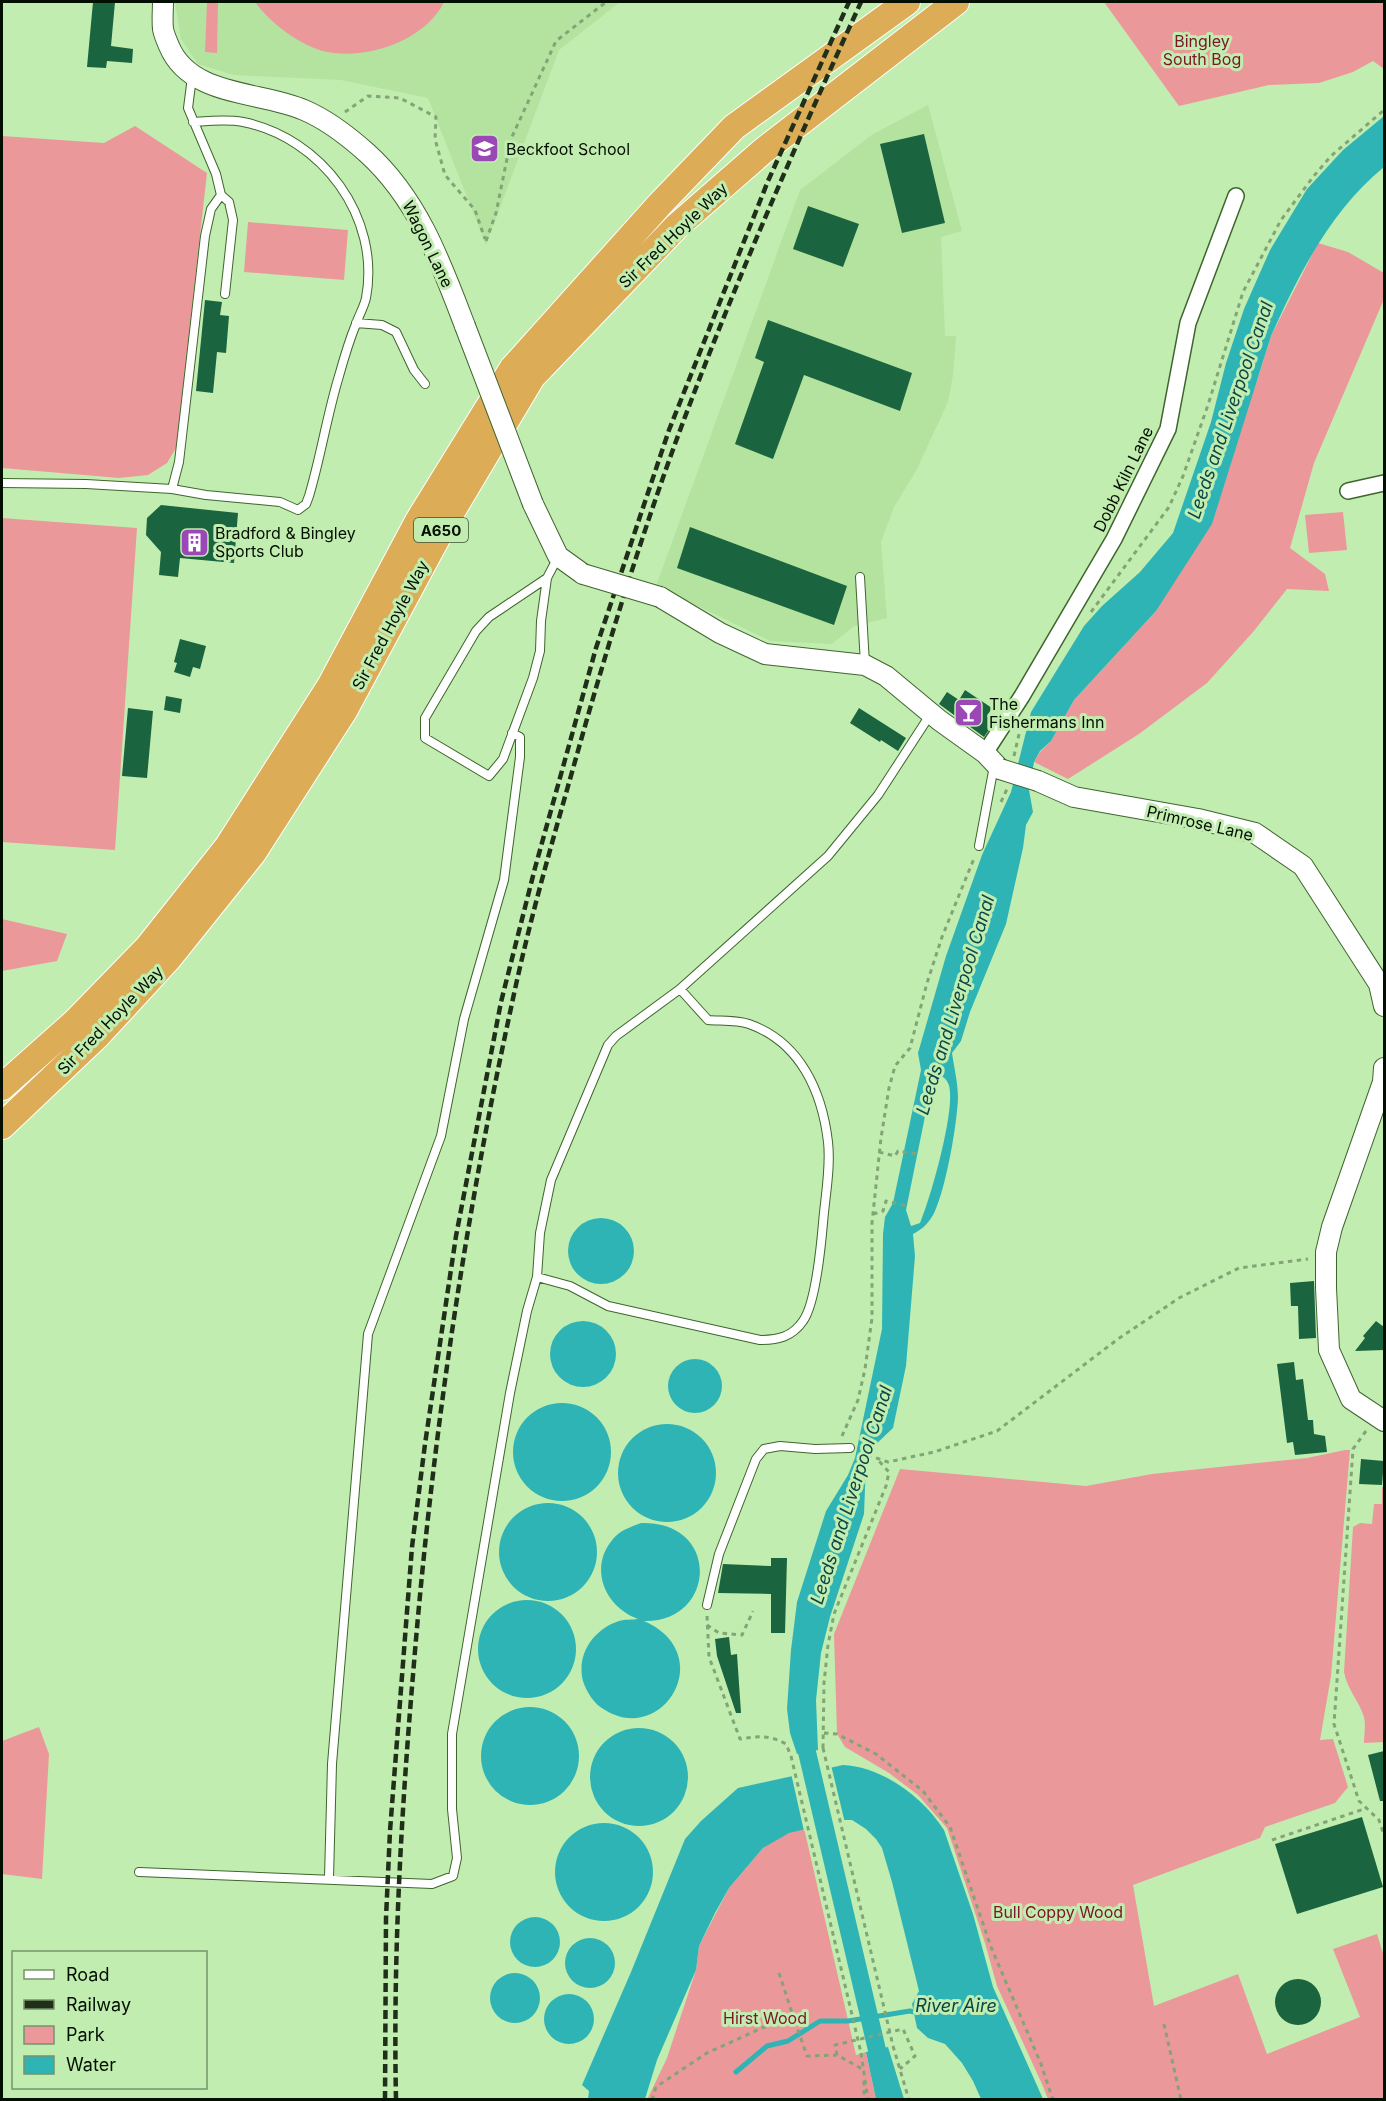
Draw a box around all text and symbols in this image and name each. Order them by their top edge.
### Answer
park label: Bingley South Bog [1163,31,1241,69]
school or university icon: Beckfoot School [469,133,501,165]
place label: Beckfoot School [506,139,630,159]
street label: Sir Fred Hoyle Way [614,178,732,292]
street label: Wagon Lane [398,197,458,291]
water label: Leeds and Liverpool Canal [1183,298,1277,521]
street label: Dobb Kiln Lane [1089,423,1157,535]
road number: A650 [414,518,468,542]
place label: Bradford & Bingley Sports Club [215,523,356,561]
building icon: Bradford & Bingley Sports Club [178,526,210,558]
street label: Sir Fred Hoyle Way [347,557,433,693]
place label: The Fishermans Inn [989,694,1104,732]
bar icon: The Fishermans Inn [952,697,984,729]
street label: Primrose Lane [1145,801,1255,845]
water label: Leeds and Liverpool Canal [912,892,999,1117]
street label: Sir Fred Hoyle Way [53,961,167,1079]
water label: Leeds and Liverpool Canal [806,1383,896,1607]
park label: Bull Coppy Wood [993,1902,1123,1922]
legend [12,1951,207,2089]
text: Road [66,1964,109,1985]
text: Railway [66,1994,131,2015]
water label: River Aire [915,1995,997,2016]
park label: Hirst Wood [723,2008,807,2028]
text: Park [66,2024,105,2045]
text: Water [66,2054,116,2075]

